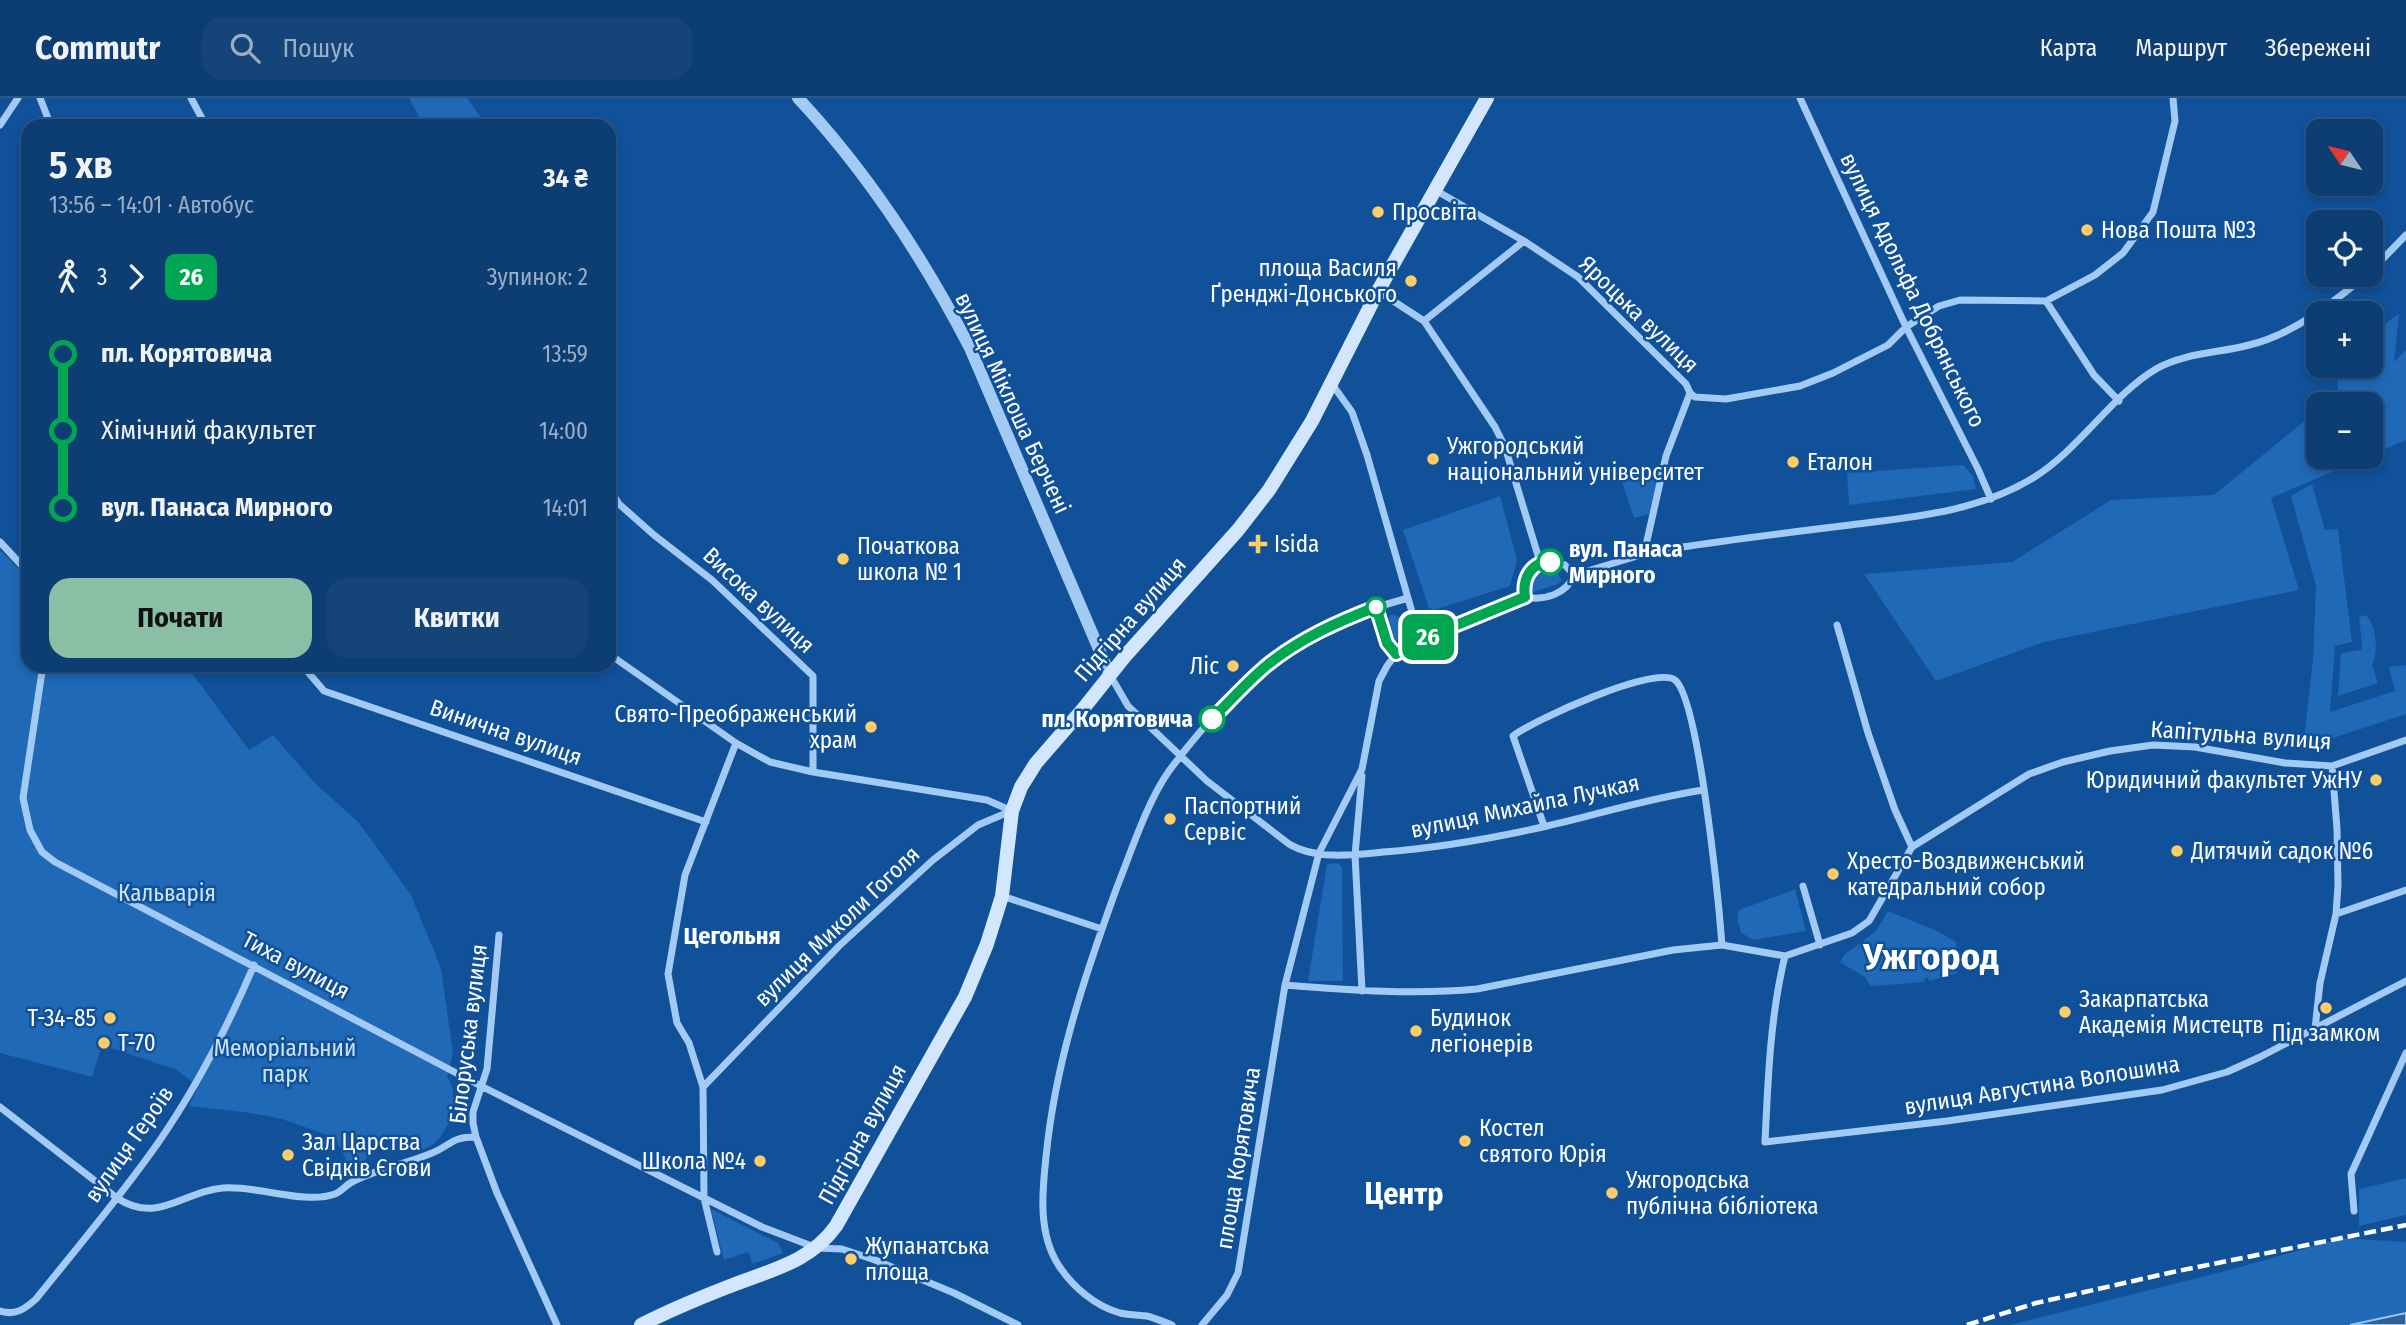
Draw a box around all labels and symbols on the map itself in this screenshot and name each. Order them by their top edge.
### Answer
north arrow [2306,119,2384,196]
street label: вулиця Адольфа Добрянського [1834,148,1992,432]
place label: Просвіта [1392,198,1477,226]
marker: Просвіта [1370,204,1386,220]
place label: Нова Пошта №3 [2101,216,2256,244]
marker: Нова Пошта №3 [2079,222,2095,238]
street label: Яроцька вулиця [1573,250,1705,378]
place label: площа Василя Ґренджі-Донського [1210,254,1397,308]
marker: площа Василя Ґренджі-Донського [1403,273,1419,289]
street label: вулиця Міклоша Берчені [949,288,1077,518]
place label: Ужгородський національний університет [1446,432,1704,486]
place label: Еталон [1807,448,1873,476]
marker: Ужгородський національний університет [1425,451,1441,467]
marker: Еталон [1785,454,1801,470]
place label: Isida [1274,530,1319,558]
place label: Початкова школа № 1 [857,532,962,586]
marker: Isida [1248,534,1268,554]
place label: вул. Панаса Мирного [1569,535,1683,589]
street label: Висока вулиця [697,541,821,659]
marker: вул. Панаса Мирного [1537,549,1563,575]
marker: Початкова школа № 1 [835,551,851,567]
street label: Підгірна вулиця [1068,551,1192,687]
unlabelled marker [1366,597,1386,617]
line badge: 26 [1396,614,1460,660]
place label: Ліс [1190,652,1219,680]
marker: Ліс [1225,658,1241,674]
street label: Винична вулиця [426,693,586,771]
place label: Свято-Преображенський храм [614,700,857,754]
place label: пл. Корятовича [1042,705,1193,733]
marker: пл. Корятовича [1199,706,1225,732]
street label: Капітульна вулиця [2150,715,2332,755]
marker: Свято-Преображенський храм [863,719,879,735]
place label: Юридичний факультет УжНУ [2086,766,2363,794]
street label: вулиця Михайла Лучкая [1408,768,1642,844]
marker: Юридичний факультет УжНУ [2368,772,2384,788]
place label: Паспортний Сервіс [1184,792,1301,846]
marker: Паспортний Сервіс [1162,811,1178,827]
place label: Дитячий садок №6 [2190,837,2373,865]
street label: вулиця Миколи Гоголя [749,840,925,1012]
marker: Дитячий садок №6 [2169,843,2185,859]
place label: Хресто-Воздвиженський катедральний собор [1847,847,2085,901]
marker: Хресто-Воздвиженський катедральний собор [1825,866,1841,882]
park label: Кальварія [118,879,216,907]
district label: Цегольня [683,922,781,950]
street label: Тиха вулиця [237,925,355,1005]
district label: Ужгород [1862,934,1999,979]
street label: Білоруська вулиця [443,943,493,1125]
place label: Закарпатська Академія Мистецтв [2079,985,2264,1039]
marker: Під замком [2318,1000,2334,1016]
place label: Т-34-85 [27,1004,96,1032]
place label: Будинок легіонерів [1430,1004,1533,1058]
marker: Закарпатська Академія Мистецтв [2057,1004,2073,1020]
marker: Т-34-85 [102,1010,118,1026]
place label: Під замком [2272,1019,2380,1047]
marker: Будинок легіонерів [1408,1023,1424,1039]
place label: Т-70 [118,1029,156,1057]
park label: Меморіальний парк [214,1034,356,1088]
marker: Т-70 [96,1035,112,1051]
street label: вулиця Августина Волошина [1902,1049,2182,1121]
street label: Підгірна вулиця [812,1059,912,1209]
street label: площа Корятовича [1210,1065,1266,1251]
street label: вулиця Героїв [79,1080,179,1208]
place label: Костел святого Юрія [1479,1114,1607,1168]
place label: Зал Царства Свідків Єгови [302,1128,432,1182]
marker: Костел святого Юрія [1457,1133,1473,1149]
marker: Зал Царства Свідків Єгови [280,1147,296,1163]
place label: Школа №4 [642,1147,746,1175]
marker: Школа №4 [752,1153,768,1169]
place label: Ужгородська публічна бібліотека [1625,1166,1819,1220]
district label: Центр [1365,1176,1444,1212]
marker: Ужгородська публічна бібліотека [1604,1185,1620,1201]
place label: Жупанатська площа [865,1232,990,1286]
marker: Жупанатська площа [843,1251,859,1267]

